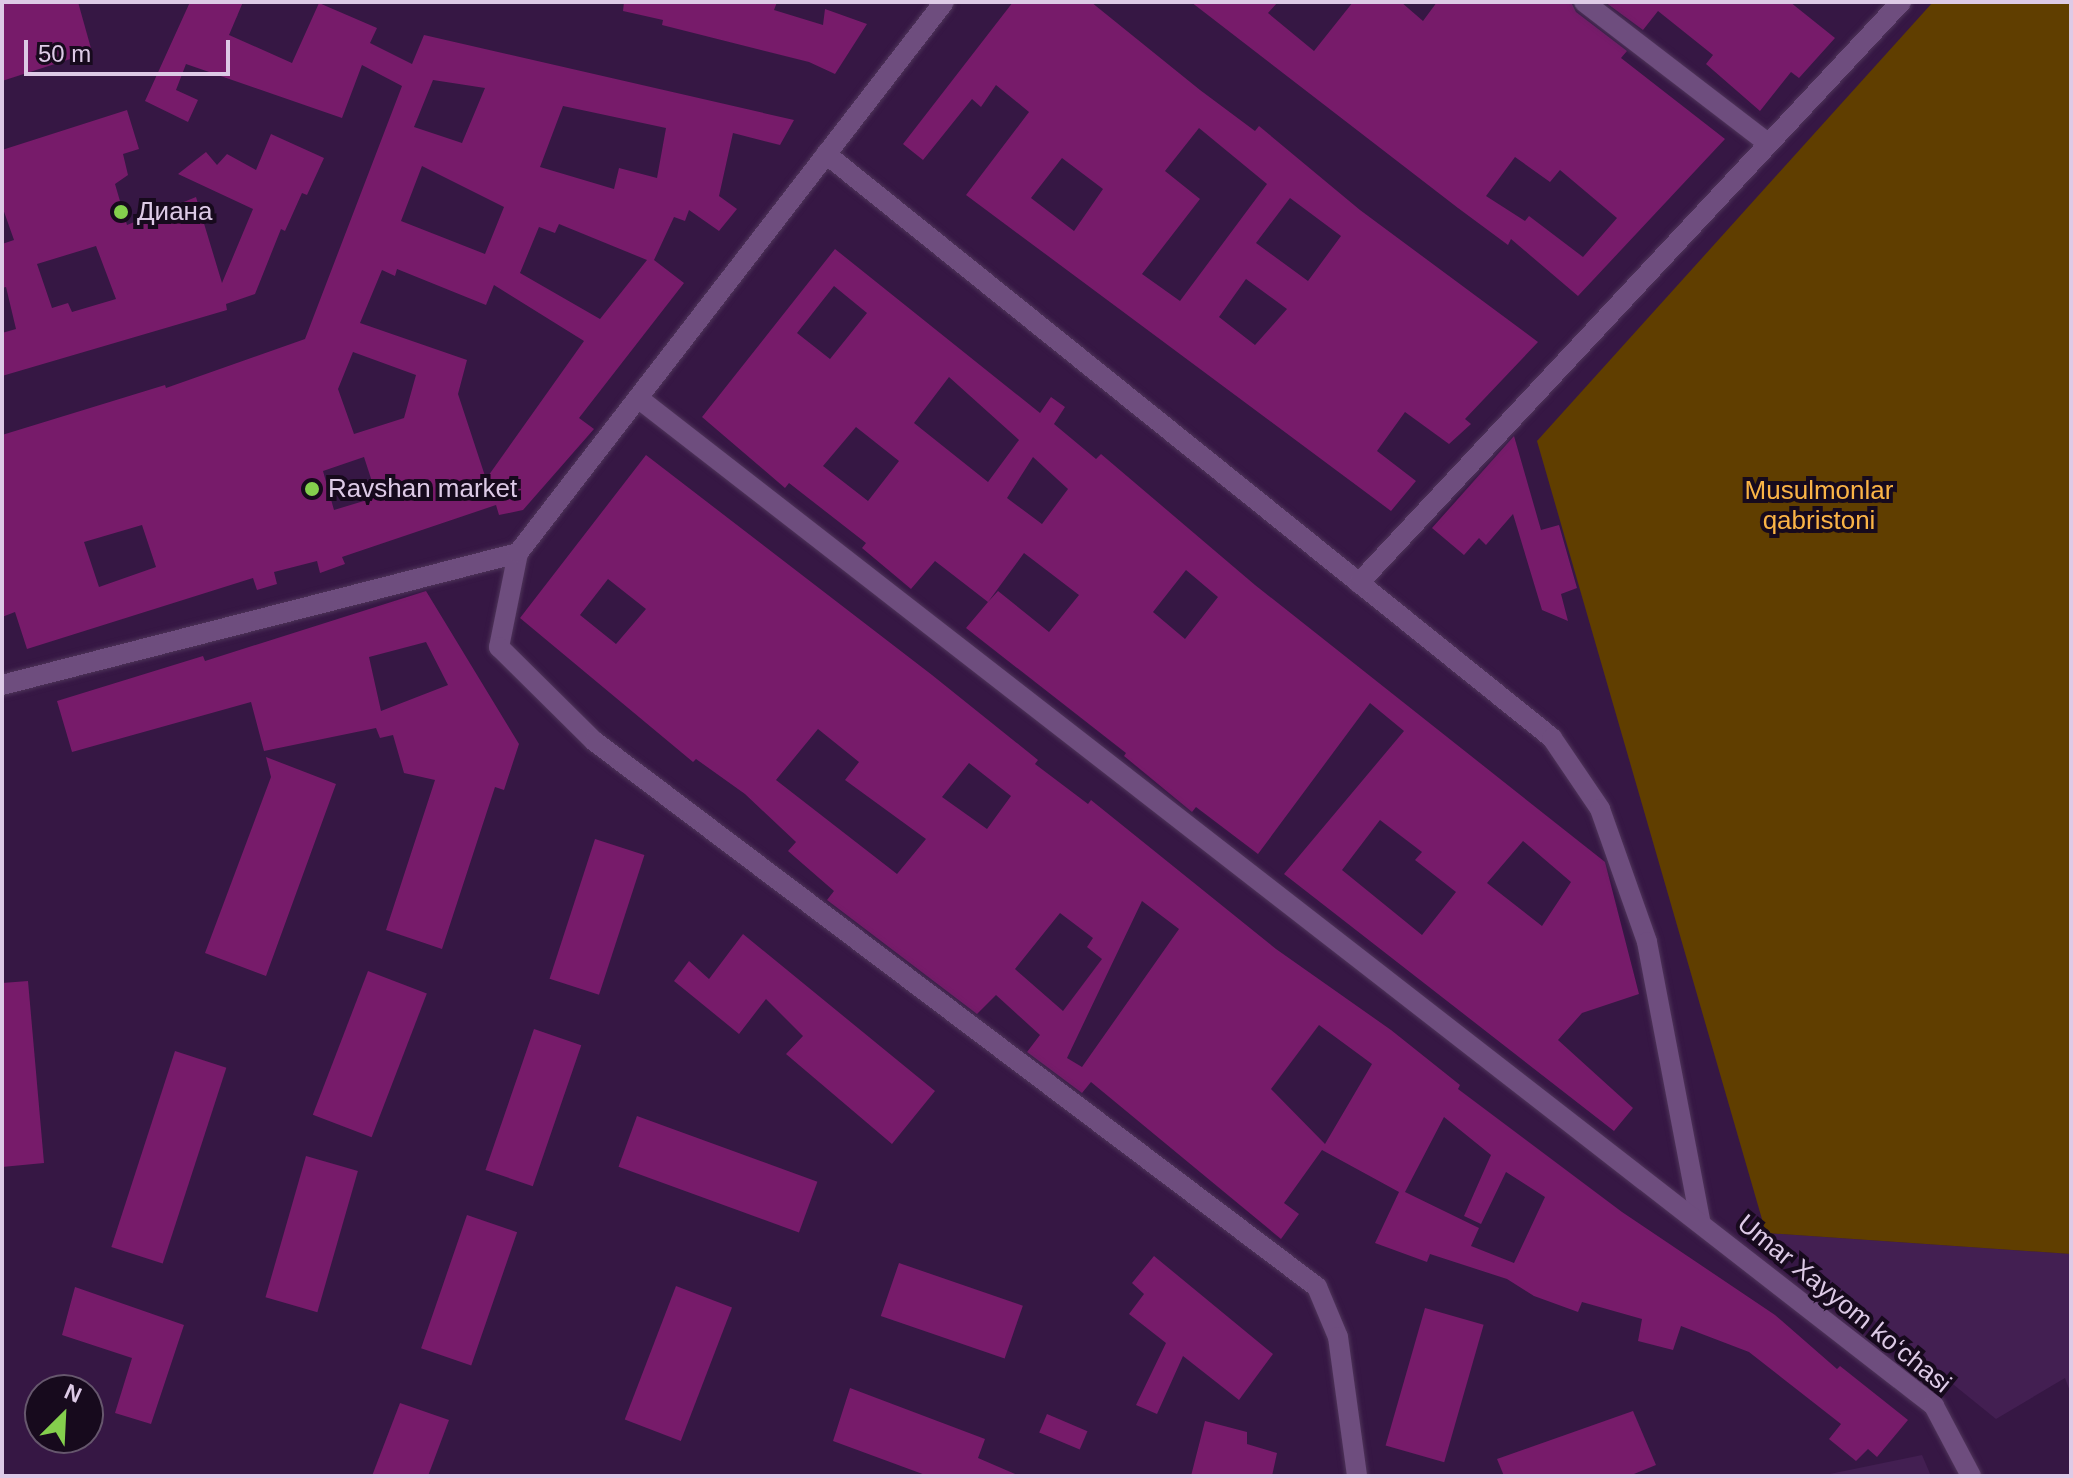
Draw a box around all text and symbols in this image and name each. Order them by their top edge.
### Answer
scale bar [28,24,234,74]
text: 50 m [38,40,91,67]
place label: Диана [137,196,212,228]
marker: Диана [112,203,130,221]
place label: Ravshan market [328,473,517,505]
park label: Musulmonlar qabristoni [1745,475,1893,536]
marker: Ravshan market [303,480,321,498]
street label: Umar Xayyom ko‘chasi [1731,1208,1957,1400]
north arrow [24,1374,104,1454]
text: N [61,1379,85,1408]

